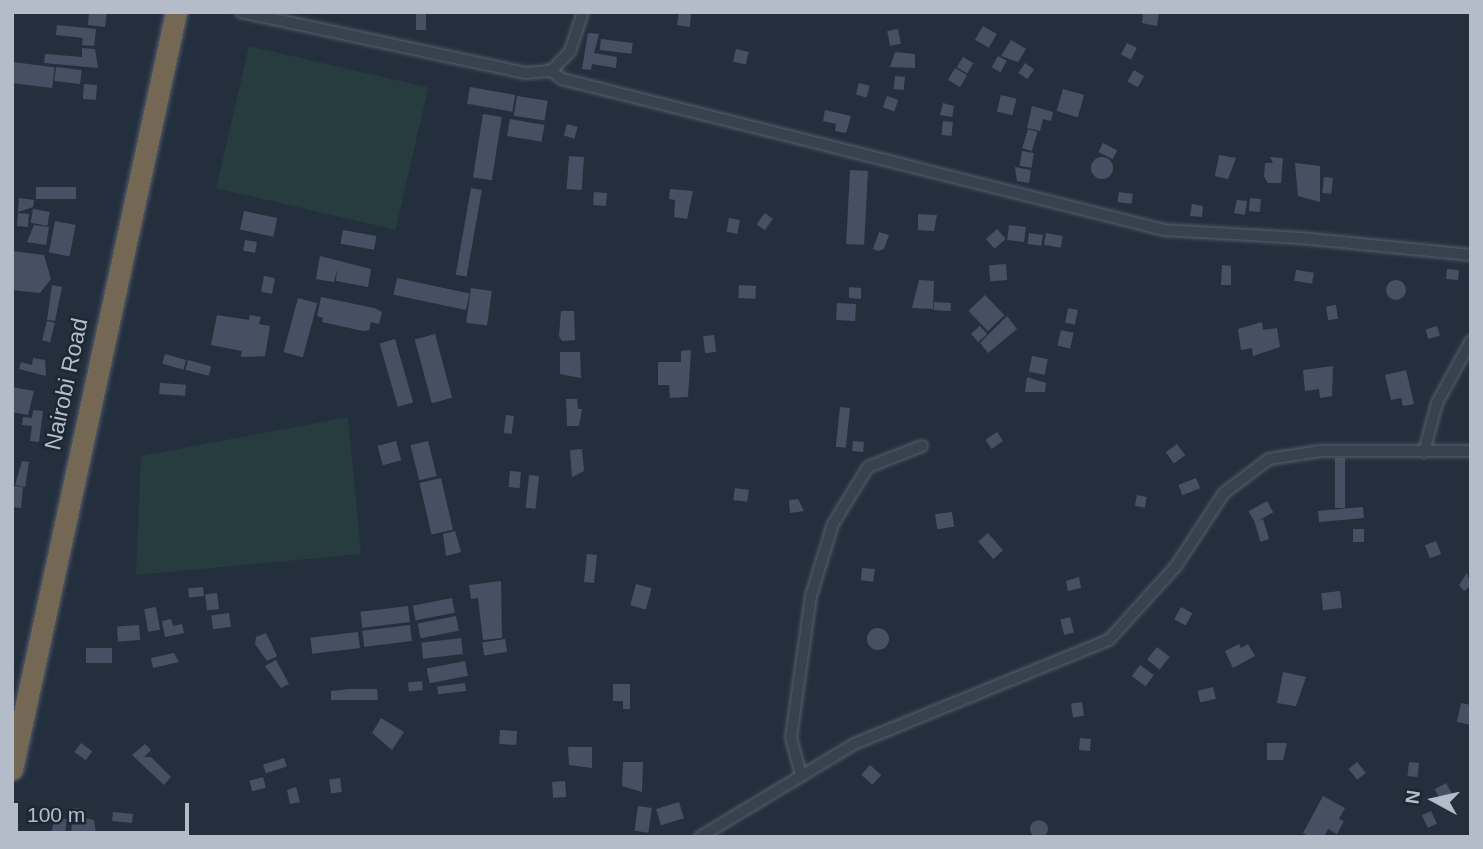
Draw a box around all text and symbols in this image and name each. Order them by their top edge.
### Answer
street label: Nairobi Road [39,315,93,453]
north arrow [1399,765,1469,835]
text: N [1401,789,1424,805]
scale bar [18,790,192,834]
text: 100 m [27,803,85,826]

